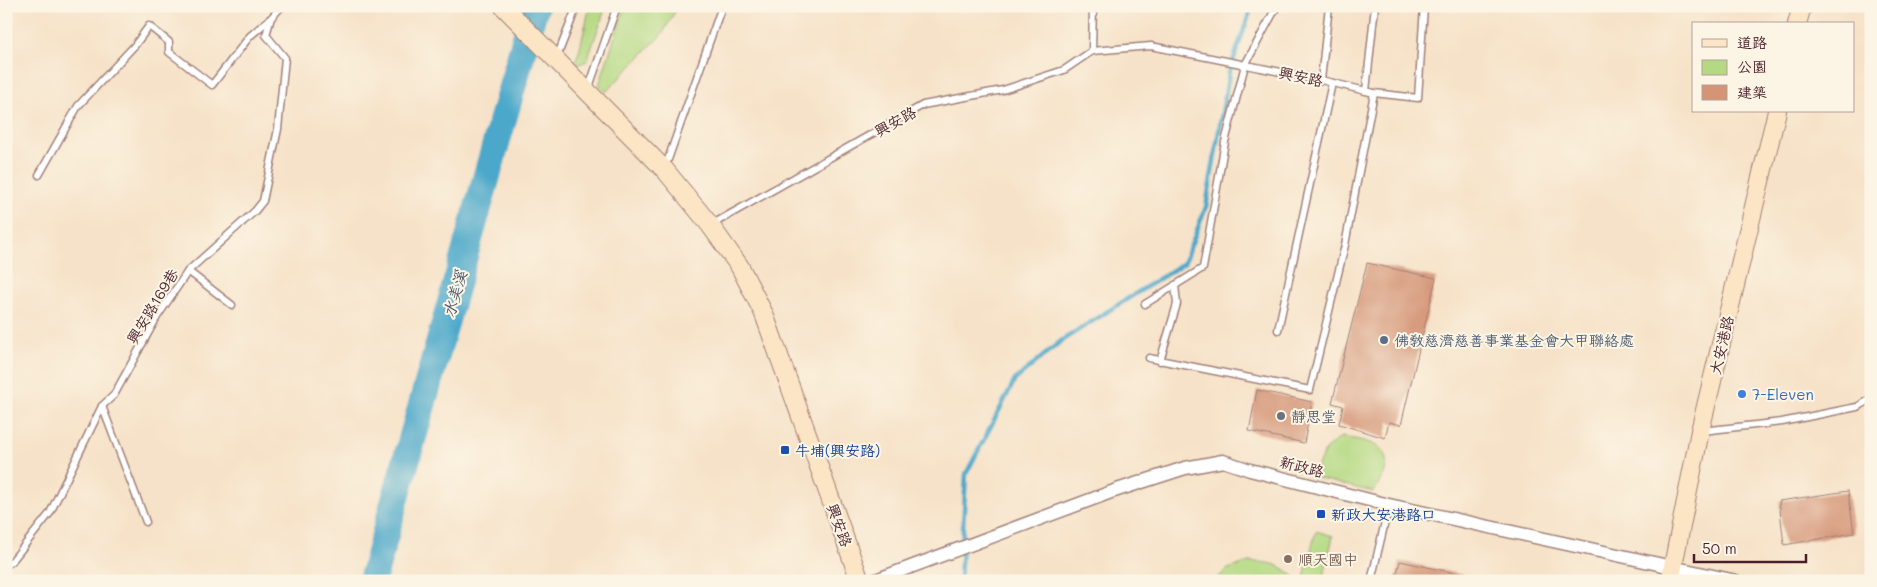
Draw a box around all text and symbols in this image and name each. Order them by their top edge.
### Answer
legend [1692,22,1854,112]
text: 道路 [1737,32,1767,52]
text: 公園 [1737,56,1767,76]
street label: 興安路 [1277,62,1325,90]
text: 建築 [1737,82,1767,102]
street label: 興安路 [870,101,920,141]
street label: 興安路169巷 [122,265,182,347]
water label: 水美溪 [437,267,471,320]
street label: 大安港路 [1705,314,1737,376]
place label: 佛教慈濟慈善事業基金會大甲聯絡處 [1394,330,1634,350]
marker: 佛教慈濟慈善事業基金會大甲聯絡處 [1378,334,1390,346]
place label: 7-Eleven [1752,384,1814,404]
marker: 7-Eleven [1736,388,1748,400]
place label: 靜思堂 [1291,406,1336,426]
marker: 靜思堂 [1275,410,1287,422]
place label: 牛埔(興安路) [795,440,880,460]
marker: 牛埔(興安路) [779,444,791,456]
street label: 新政路 [1278,451,1326,481]
street label: 興安路 [823,500,857,550]
place label: 新政大安港路口 [1331,504,1436,524]
marker: 新政大安港路口 [1315,508,1327,520]
scale bar [1694,532,1807,564]
text: 50 m [1702,538,1737,558]
place label: 順天國中 [1298,549,1358,569]
marker: 順天國中 [1282,553,1294,565]

